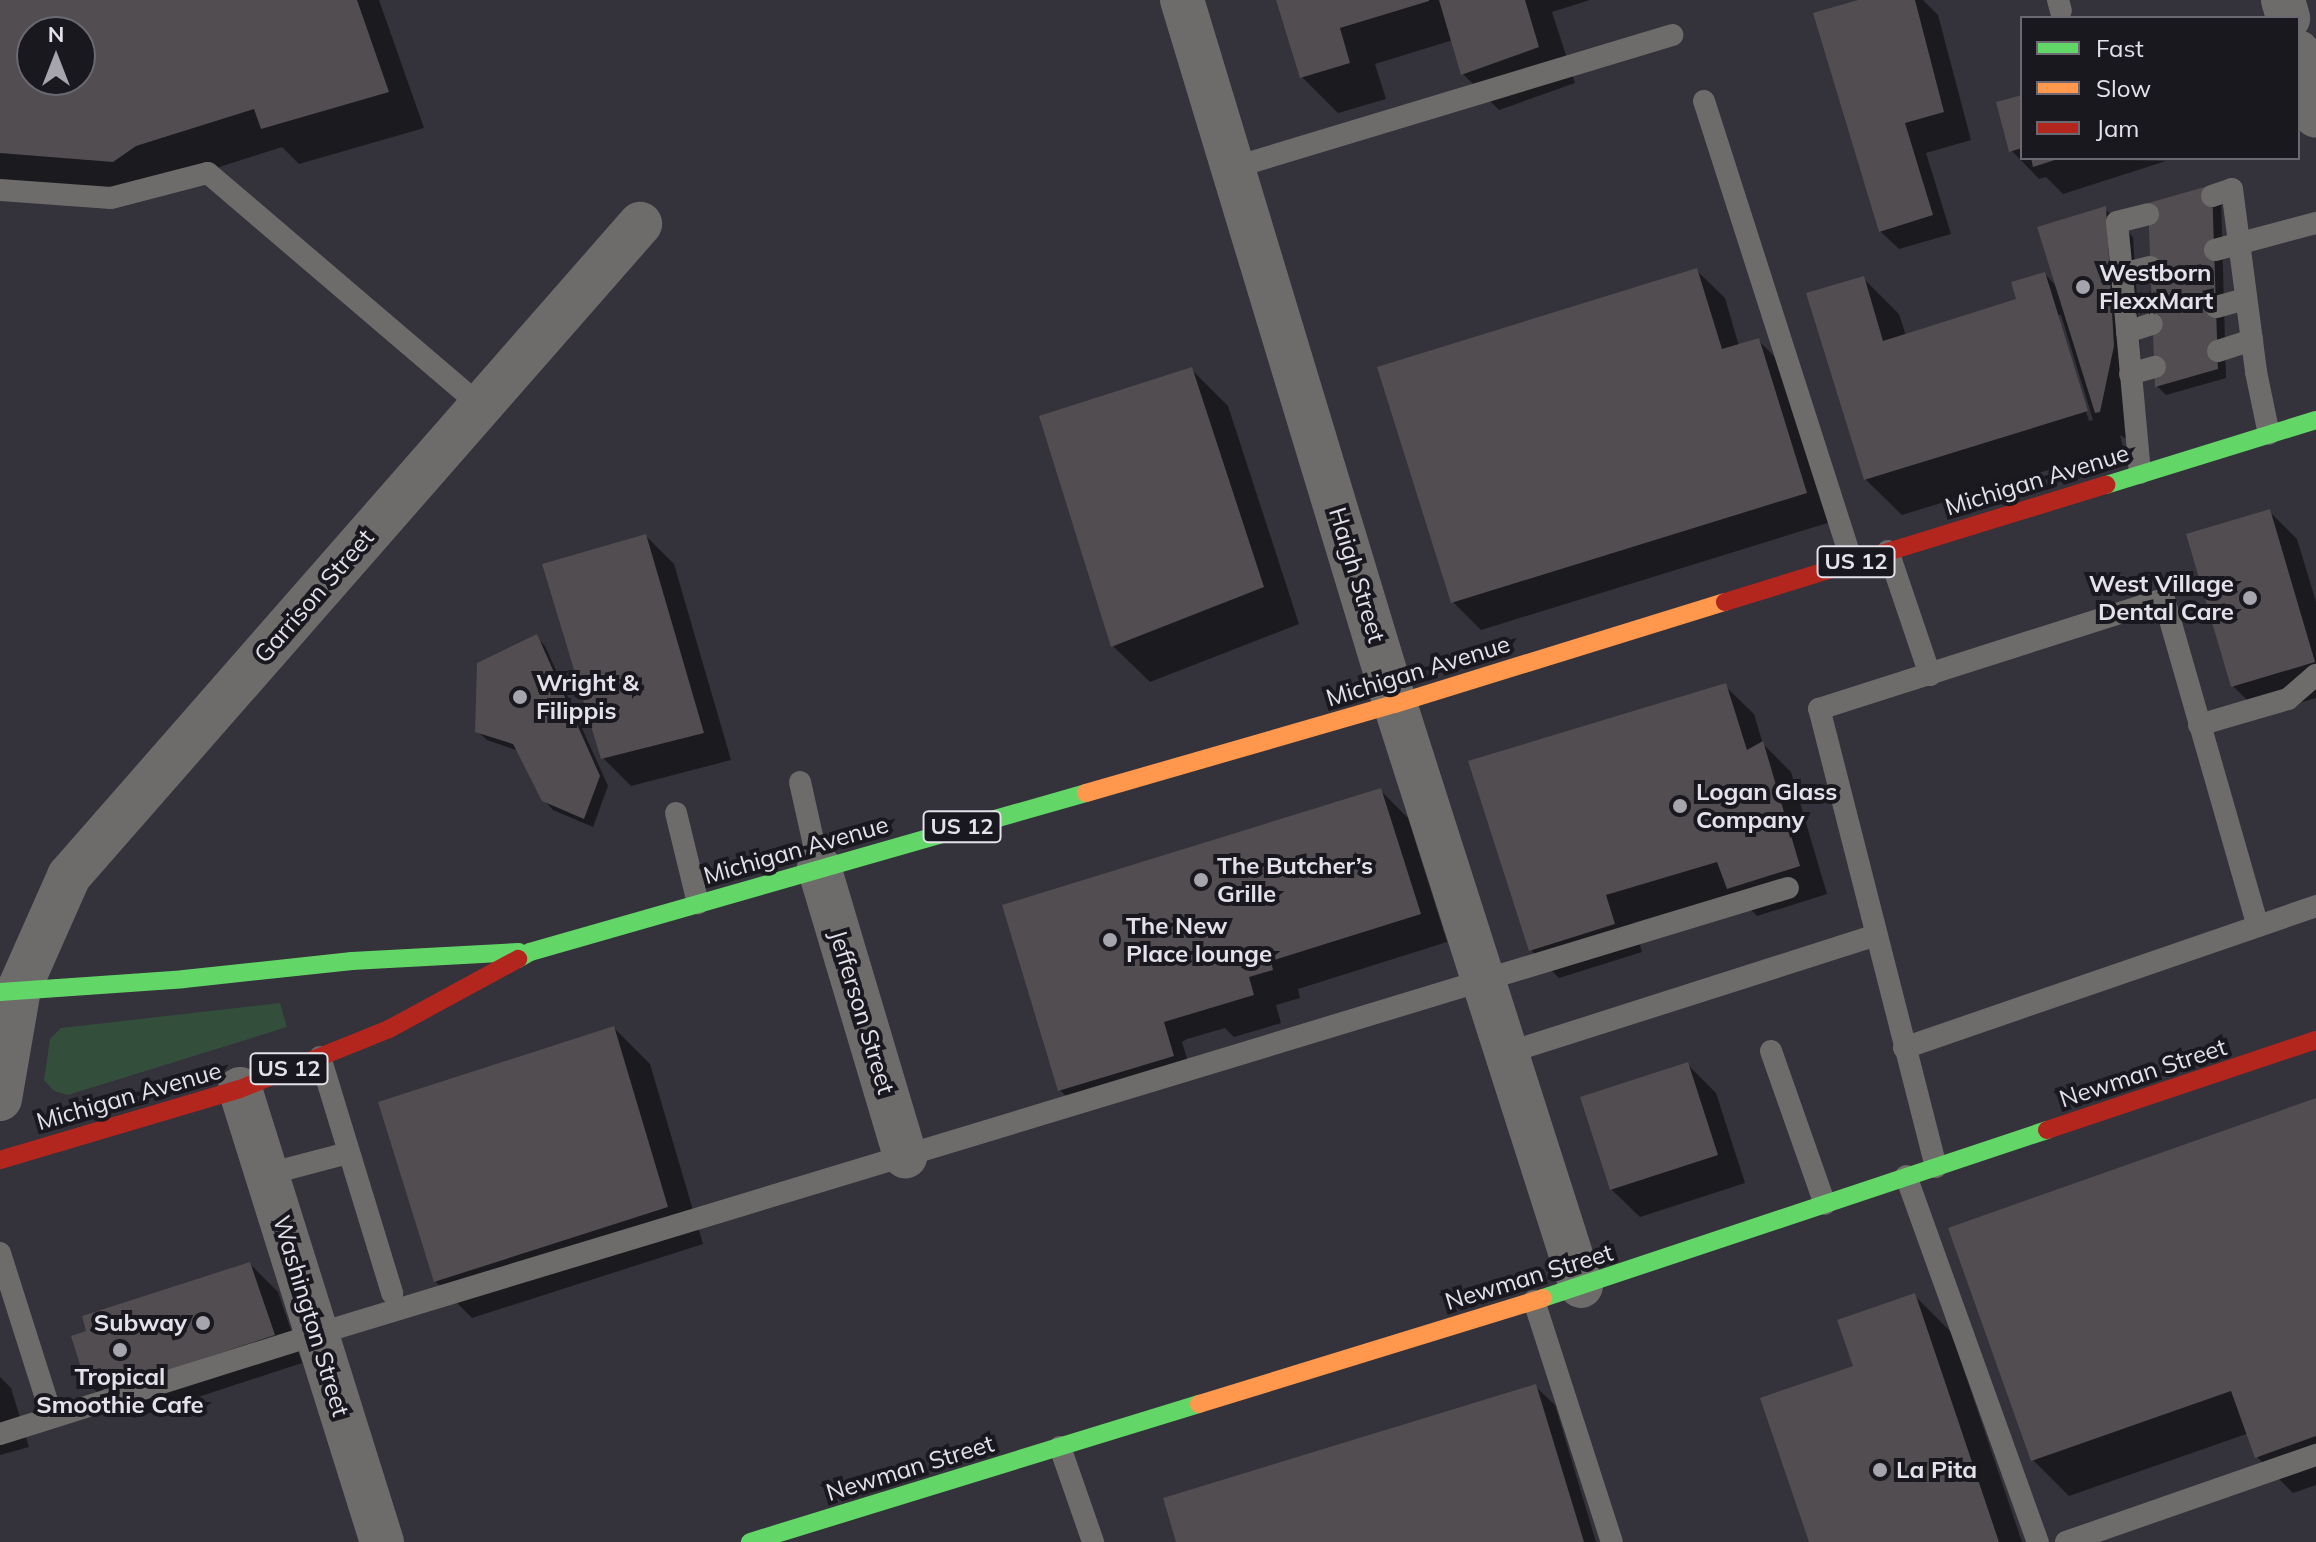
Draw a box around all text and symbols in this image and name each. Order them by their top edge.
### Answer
north arrow [16,16,96,96]
legend [2020,16,2300,160]
text: N [48,20,64,48]
text: Fast [2096,33,2144,63]
text: Slow [2096,73,2151,103]
text: Jam [2096,113,2139,143]
place label: Westborn FlexxMart [2099,259,2213,315]
marker: Westborn FlexxMart [2074,278,2092,296]
street label: Michigan Avenue [1942,438,2132,522]
street label: Haigh Street [1323,504,1391,646]
street label: Garrison Street [248,523,380,669]
road number: US 12 [1816,544,1896,580]
place label: West Village Dental Care [2089,570,2234,626]
marker: West Village Dental Care [2241,589,2259,607]
street label: Michigan Avenue [1323,629,1513,713]
place label: Wright & Filippis [536,669,639,725]
marker: Wright & Filippis [511,688,529,706]
place label: Logan Glass Company [1696,778,1837,834]
marker: Logan Glass Company [1671,797,1689,815]
road number: US 12 [922,809,1002,845]
street label: Michigan Avenue [700,810,892,890]
place label: The Butcher’s Grille [1217,852,1373,908]
marker: The Butcher’s Grille [1192,871,1210,889]
place label: The New Place lounge [1126,912,1272,968]
street label: Jefferson Street [823,926,901,1098]
marker: The New Place lounge [1101,931,1119,949]
street label: Newman Street [2056,1032,2230,1114]
road number: US 12 [249,1051,329,1087]
street label: Michigan Avenue [33,1056,225,1136]
street label: Washington Street [267,1212,355,1420]
street label: Newman Street [1442,1238,1616,1316]
place label: Subway [94,1309,187,1337]
marker: Subway [194,1314,212,1332]
marker: Tropical Smoothie Cafe [111,1341,129,1359]
place label: Tropical Smoothie Cafe [36,1363,204,1419]
street label: Newman Street [823,1429,997,1507]
place label: La Pita [1896,1456,1977,1484]
marker: La Pita [1871,1461,1889,1479]

